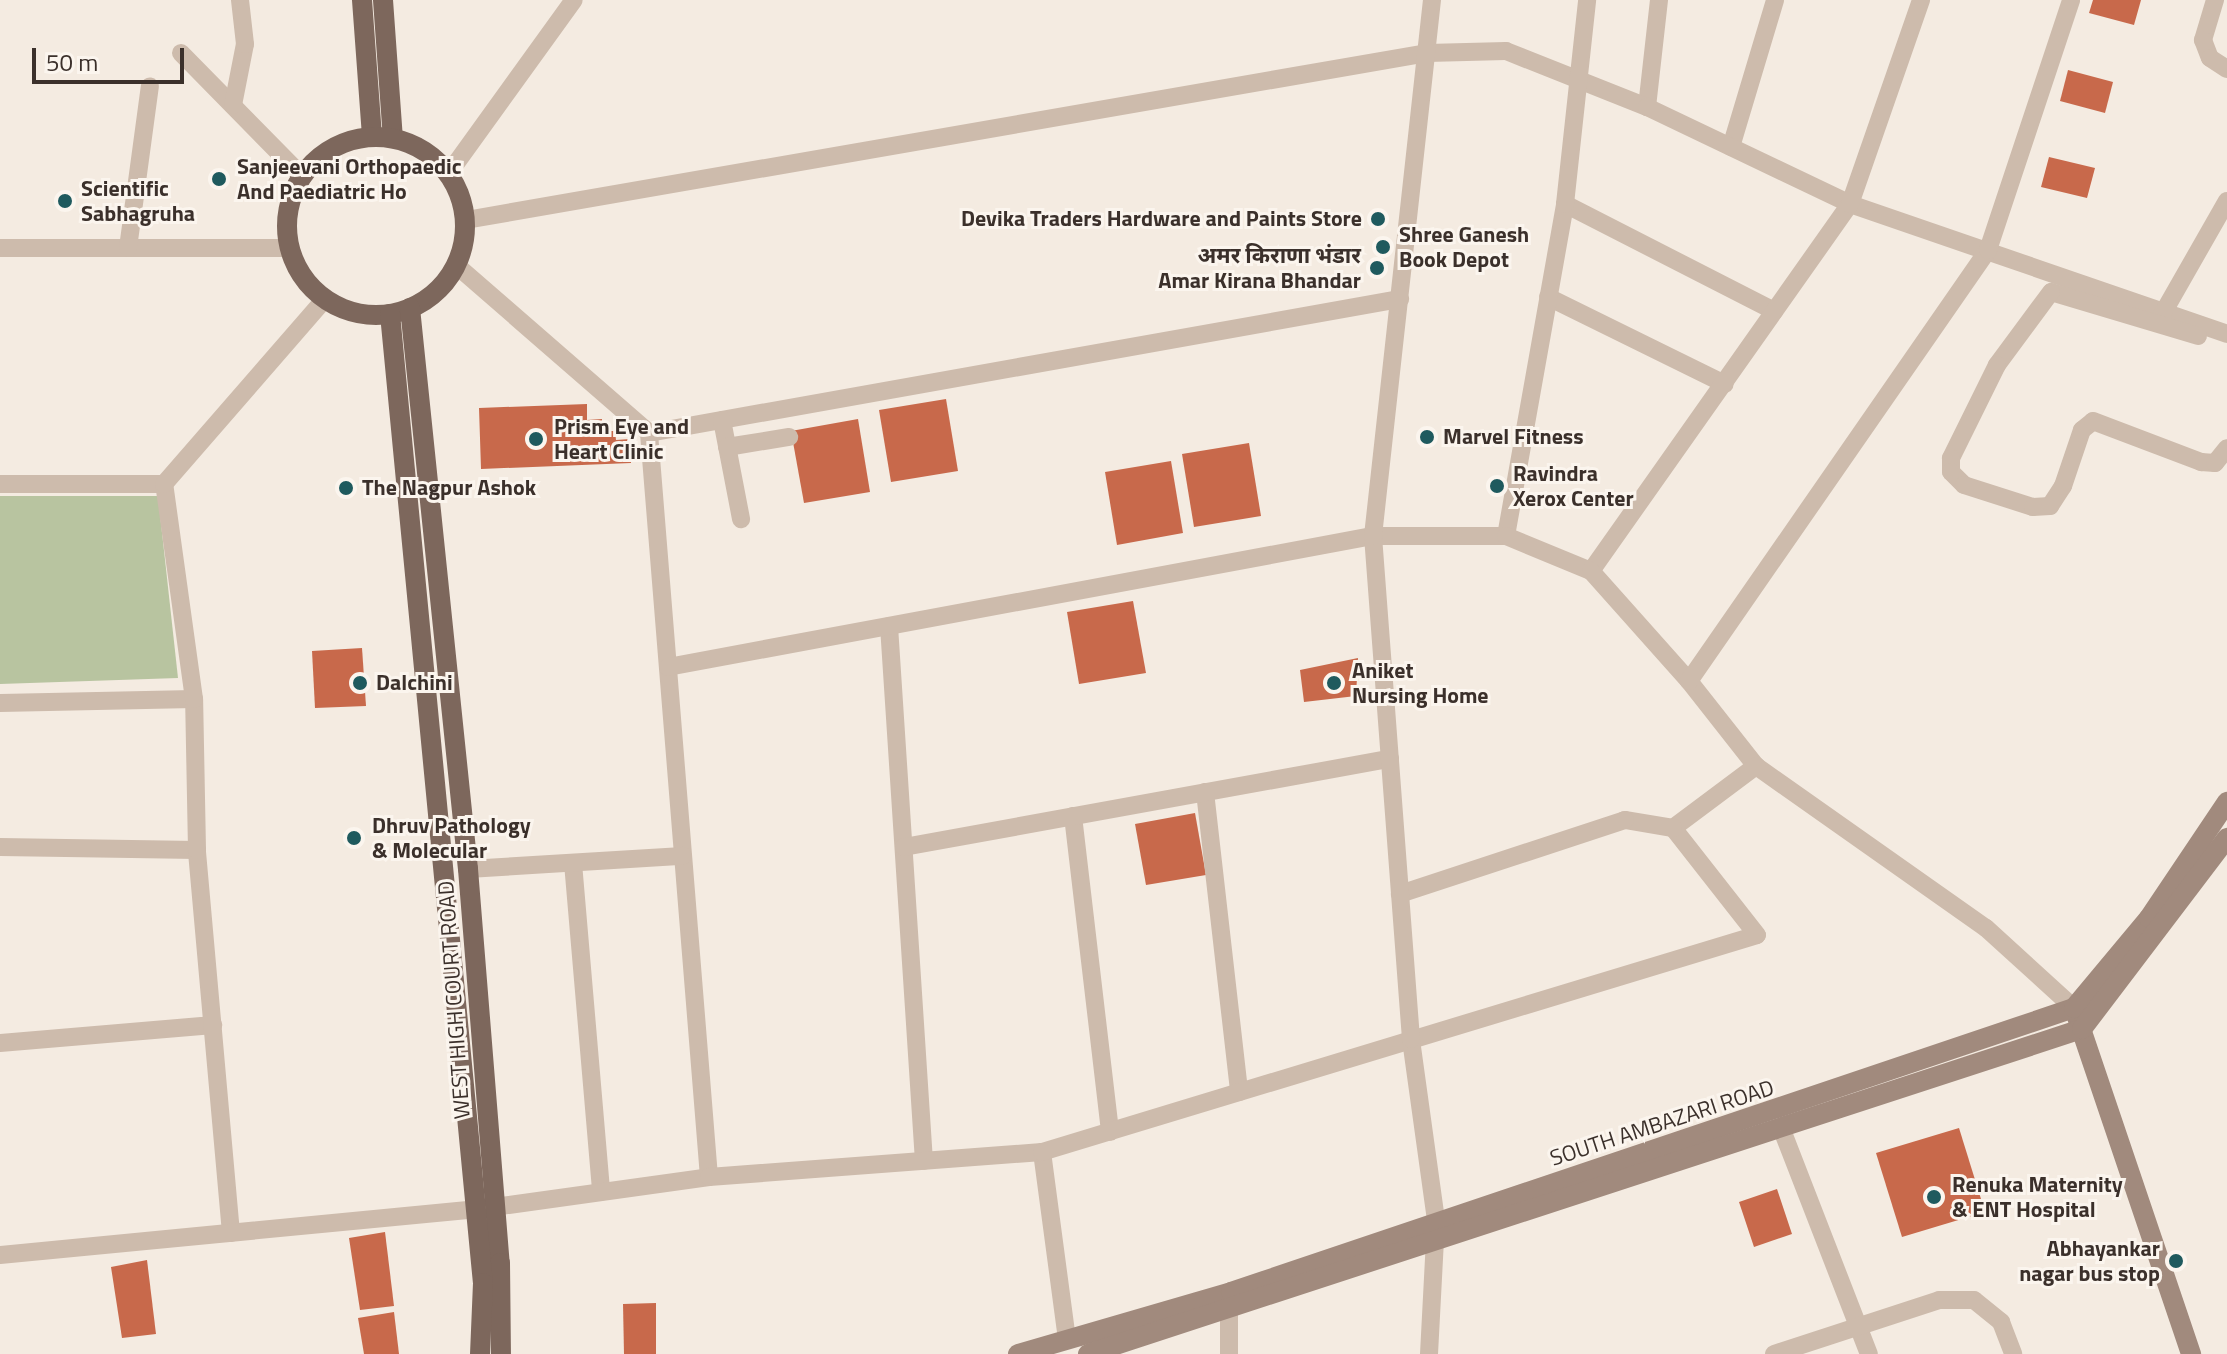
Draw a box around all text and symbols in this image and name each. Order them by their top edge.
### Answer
scale bar [36,32,188,82]
text: 50 m [46,44,98,80]
place label: Sanjeevani Orthopaedic And Paediatric Ho [237,153,462,204]
marker: Sanjeevani Orthopaedic And Paediatric Ho [208,168,230,190]
place label: Scientific Sabhagruha [81,175,195,226]
marker: Scientific Sabhagruha [56,192,74,210]
place label: Devika Traders Hardware and Paints Store [961,206,1362,232]
marker: Devika Traders Hardware and Paints Store [1369,210,1387,228]
place label: Shree Ganesh Book Depot [1399,221,1529,272]
marker: Shree Ganesh Book Depot [1374,238,1392,256]
place label: अमर किराणा भंडार Amar Kirana Bhandar [1158,242,1361,294]
marker: अमर किराणा भंडार Amar Kirana Bhandar [1368,259,1386,277]
place label: Prism Eye and Heart Clinic [554,413,689,464]
place label: Marvel Fitness [1443,424,1584,450]
marker: Prism Eye and Heart Clinic [525,428,547,450]
marker: Marvel Fitness [1418,428,1436,446]
place label: Ravindra Xerox Center [1513,460,1634,512]
place label: The Nagpur Ashok [362,475,536,501]
marker: Ravindra Xerox Center [1488,477,1506,495]
marker: The Nagpur Ashok [337,479,355,497]
place label: Aniket Nursing Home [1352,657,1489,708]
place label: Dalchini [376,670,453,696]
marker: Aniket Nursing Home [1323,672,1345,694]
marker: Dalchini [351,674,369,692]
place label: Dhruv Pathology & Molecular [372,812,531,864]
marker: Dhruv Pathology & Molecular [343,827,365,849]
street label: WEST HIGH COURT ROAD [433,880,475,1120]
street label: SOUTH AMBAZARI ROAD [1547,1074,1777,1172]
place label: Renuka Maternity & ENT Hospital [1952,1171,2123,1222]
marker: Renuka Maternity & ENT Hospital [1923,1186,1945,1208]
place label: Abhayankar nagar bus stop [2019,1235,2160,1286]
marker: Abhayankar nagar bus stop [2167,1252,2185,1270]

